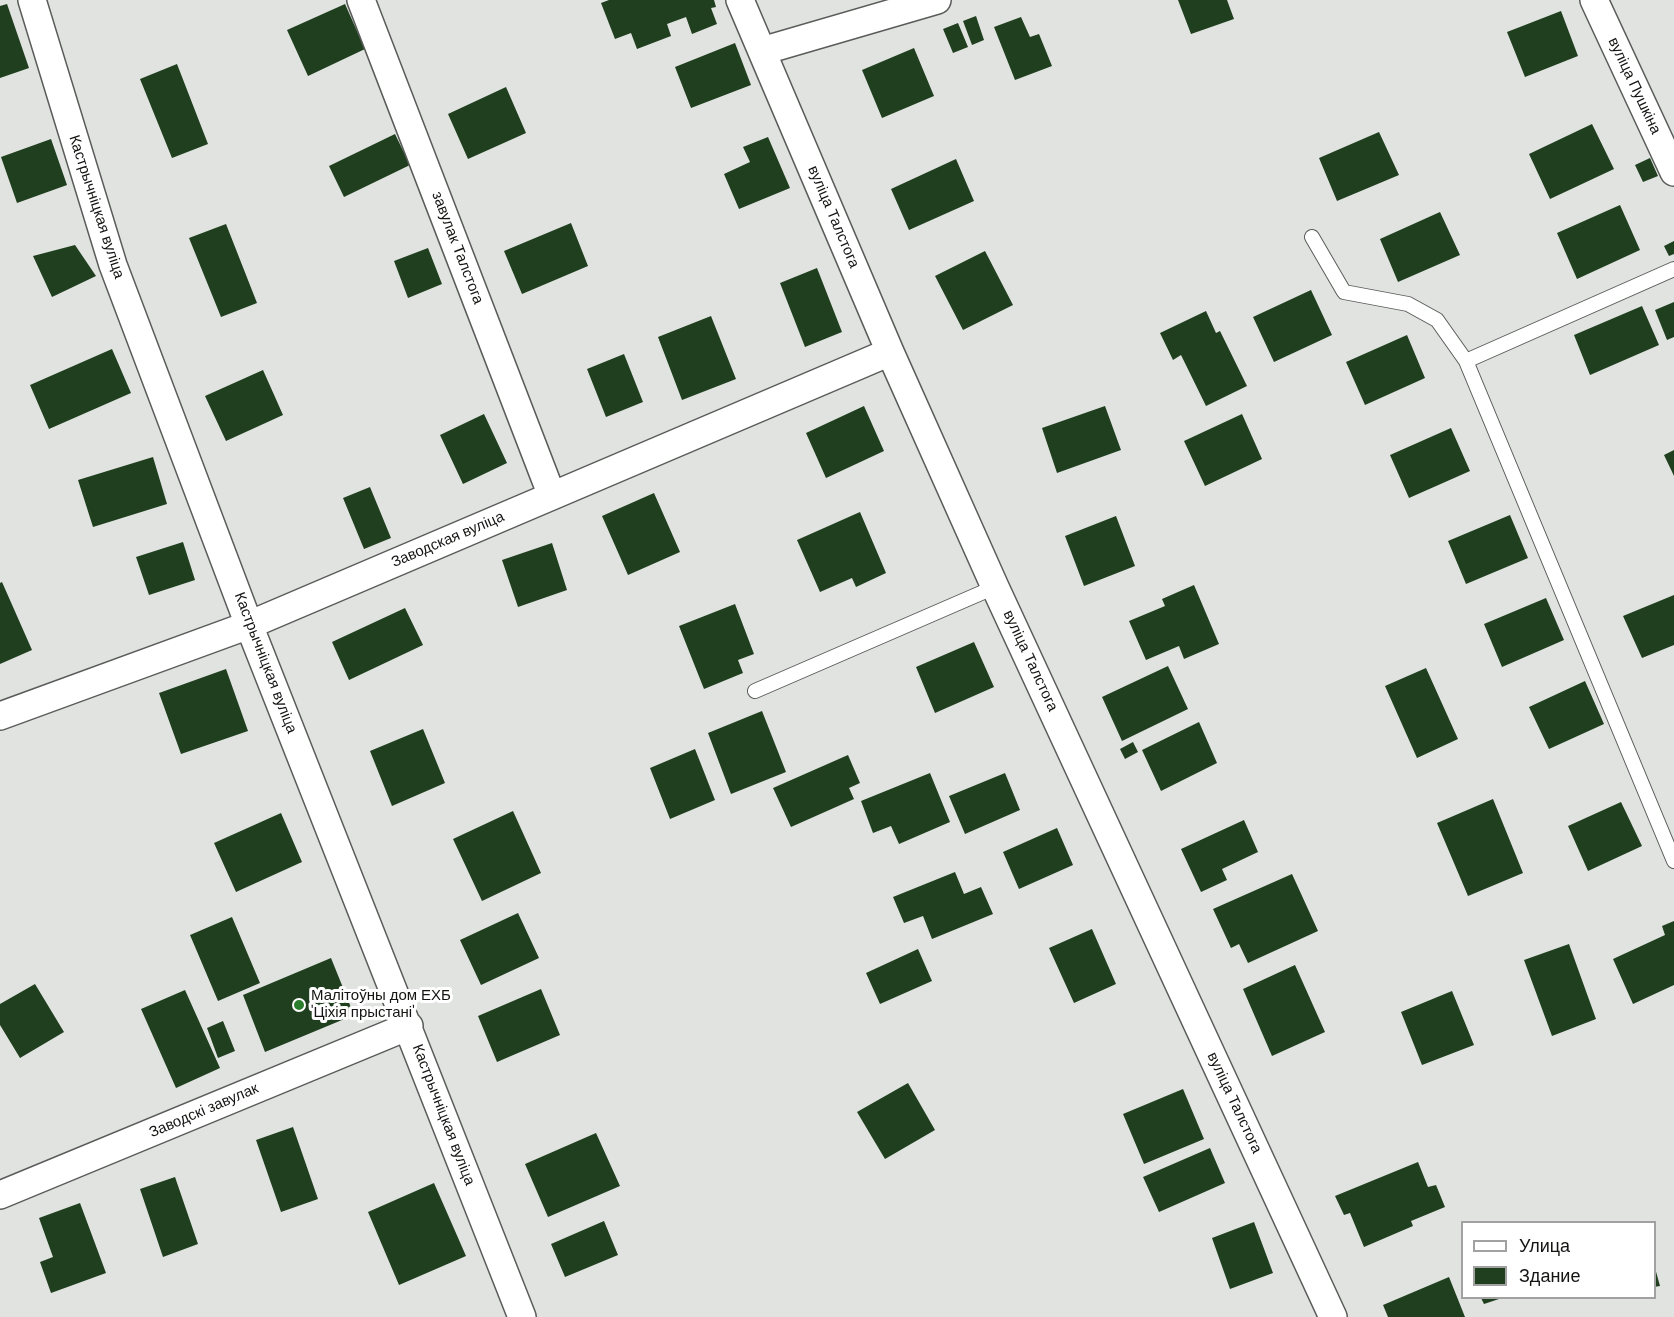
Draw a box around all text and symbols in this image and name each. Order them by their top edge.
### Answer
street label: вуліца Пушкіна [1604,35,1664,137]
street label: Кастрычніцкая вуліца [64,133,128,281]
street label: вуліца Талстога [803,163,863,271]
street label: завулак Талстога [427,189,487,307]
street label: Заводская вуліца [389,508,507,572]
street label: Кастрычніцкая вуліца [230,590,300,736]
street label: вуліца Талстога [999,608,1061,714]
place label: Малітоўны дом ЕХБ 'Ціхія прыстані' [311,987,451,1022]
marker: Малітоўны дом ЕХБ 'Ціхія прыстані' [292,998,306,1012]
street label: Кастрычніцкая вуліца [408,1042,478,1188]
street label: вуліца Талстога [1203,1050,1265,1156]
street label: Заводскі завулак [147,1080,261,1142]
legend [1461,1221,1656,1299]
text: Улица [1519,1234,1570,1258]
text: Здание [1519,1264,1580,1288]

